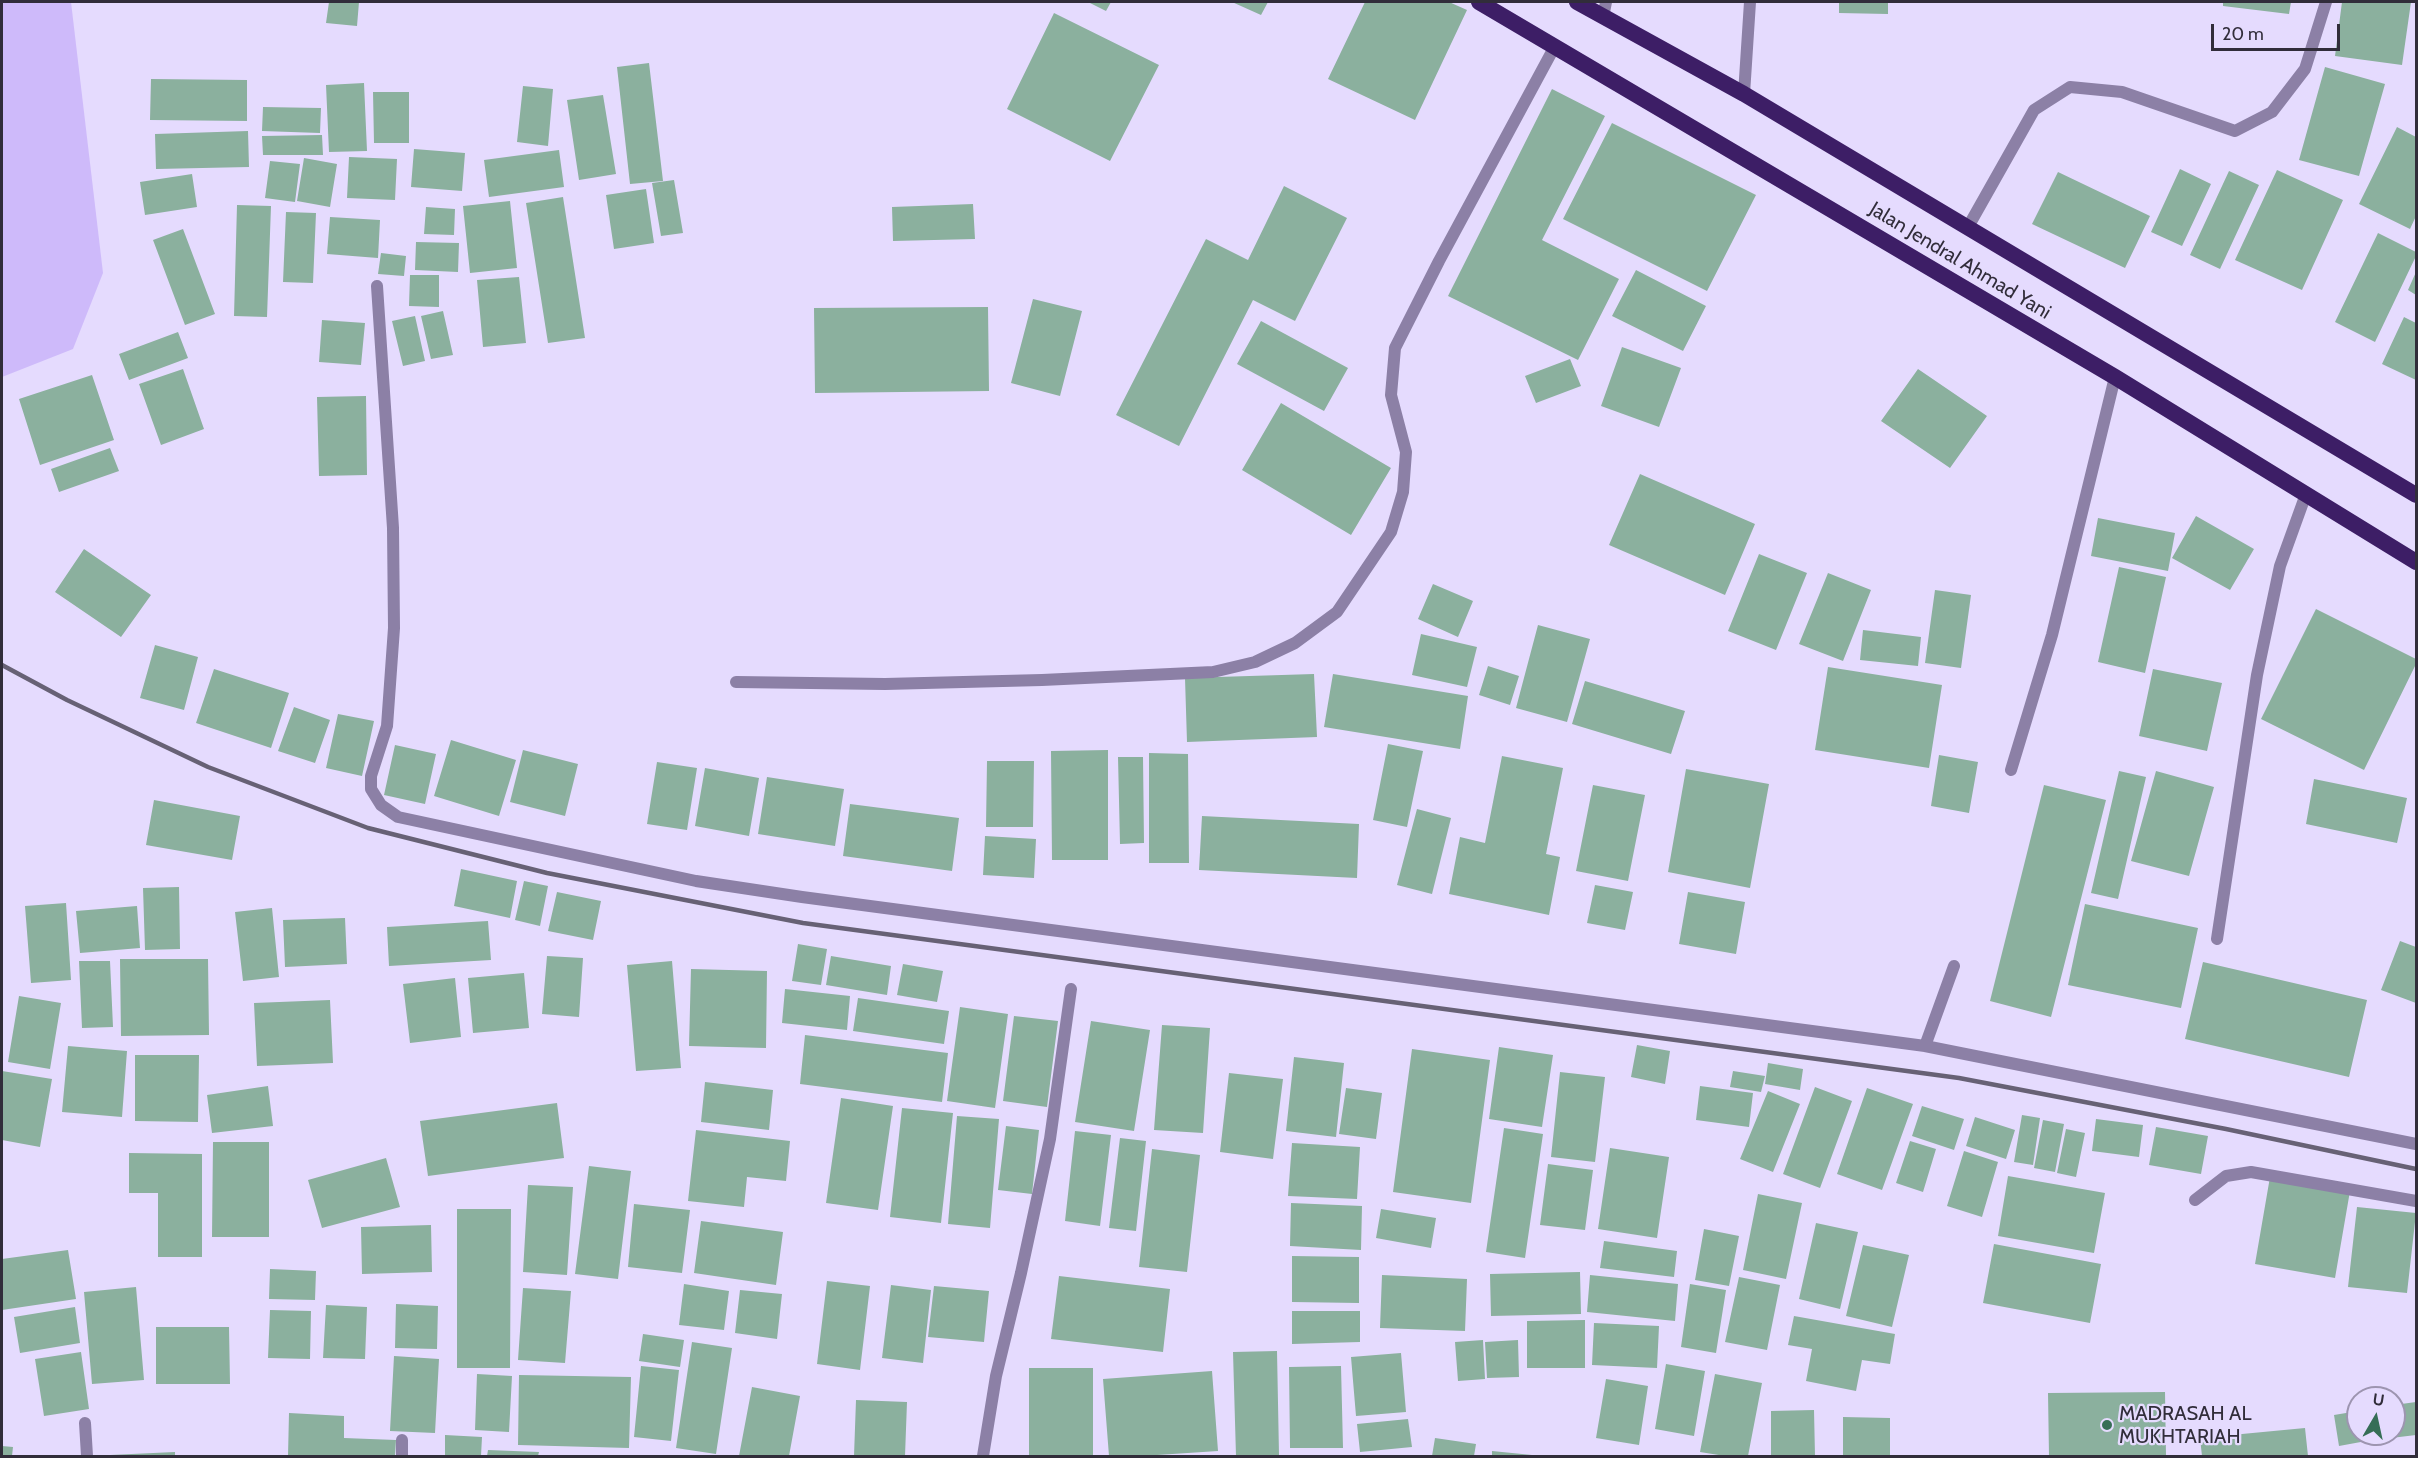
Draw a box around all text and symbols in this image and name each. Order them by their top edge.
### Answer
scale bar [2214,12,2343,50]
text: 20 m [2222,23,2264,45]
street label: Jalan Jendral Ahmad Yani [1865,197,2055,325]
north arrow [2346,1386,2406,1446]
text: U [2371,1389,2386,1410]
place label: MADRASAH AL MUKHTARIAH [2119,1402,2251,1449]
marker: MADRASAH AL MUKHTARIAH [2100,1418,2114,1432]

